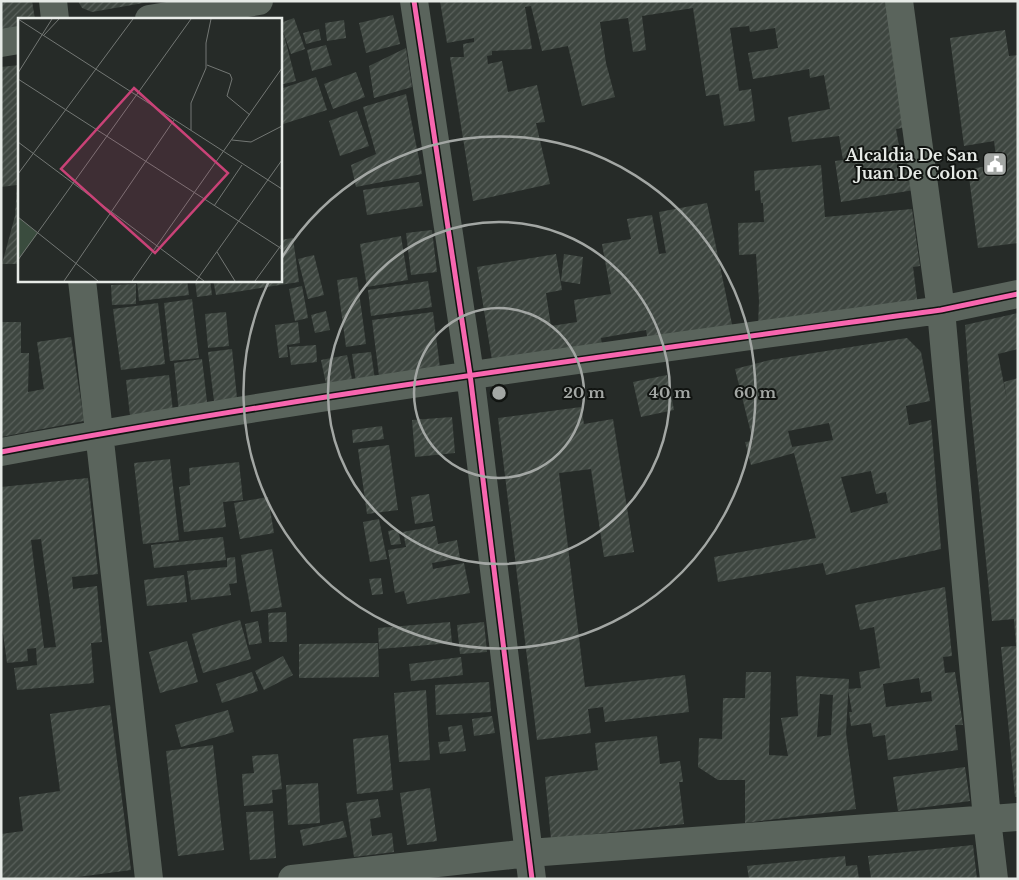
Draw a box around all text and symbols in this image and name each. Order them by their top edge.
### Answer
inset map [18,18,281,281]
place label: Alcaldia De San Juan De Colon [844,145,978,183]
public building icon: Alcaldia De San Juan De Colon [982,151,1008,177]
text: 20 m [563,383,605,402]
text: 40 m [649,383,691,402]
text: 60 m [734,383,776,402]
centre of rings [490,384,508,402]

